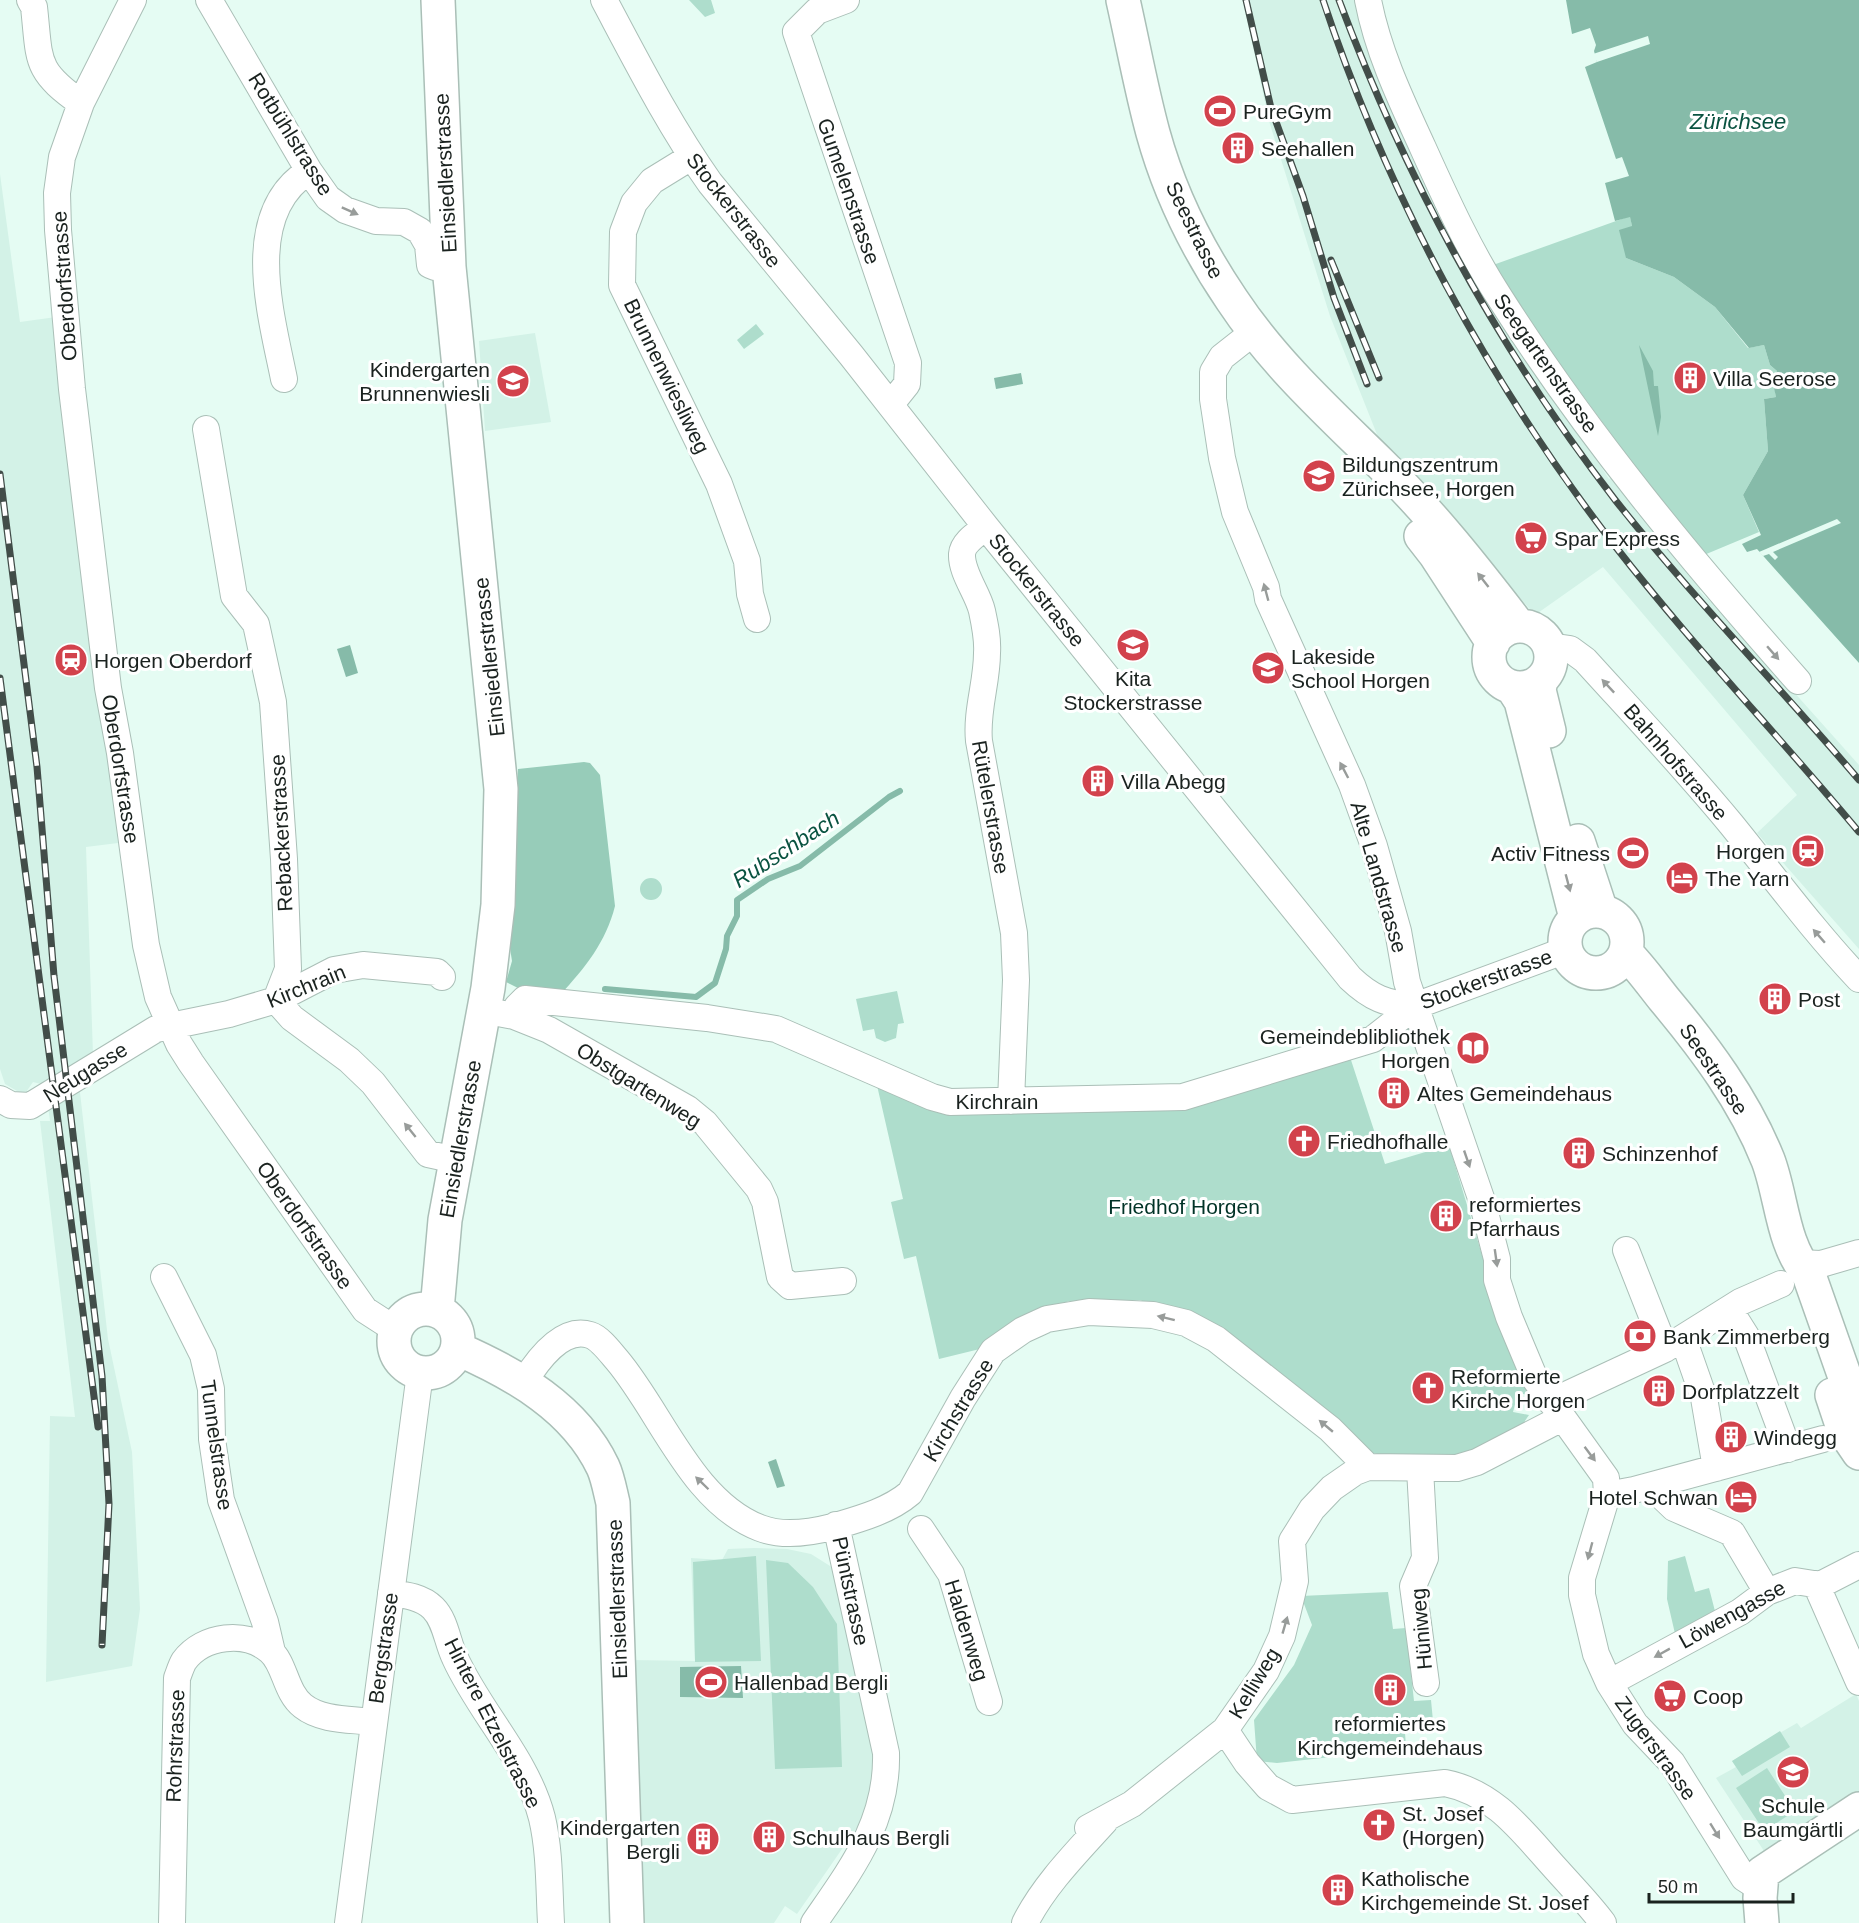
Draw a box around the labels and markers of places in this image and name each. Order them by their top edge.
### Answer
sports icon: PureGym [1202,93,1238,129]
place label: PureGym [1243,100,1332,123]
building icon: Seehallen [1220,130,1256,166]
place label: Seehallen [1261,137,1354,160]
place label: Kindergarten Brunnenwiesli [359,358,490,405]
building icon: Villa Seerose [1672,360,1708,396]
school or university icon: Kindergarten Brunnenwiesli [495,363,531,399]
place label: Villa Seerose [1713,367,1836,390]
place label: Bildungszentrum Zürichsee, Horgen [1342,453,1515,500]
school or university icon: Bildungszentrum Zürichsee, Horgen [1301,458,1337,494]
supermarket icon: Spar Express [1513,520,1549,556]
place label: Spar Express [1554,527,1680,550]
school or university icon: Kita Stockerstrasse [1115,627,1151,663]
station icon: Horgen Oberdorf [53,642,89,678]
place label: Lakeside School Horgen [1291,645,1430,692]
place label: Horgen Oberdorf [94,649,252,672]
school or university icon: Lakeside School Horgen [1250,650,1286,686]
place label: Kita Stockerstrasse [1064,667,1202,714]
building icon: Villa Abegg [1080,763,1116,799]
place label: Villa Abegg [1121,770,1226,793]
station icon: Horgen [1790,833,1826,869]
sports icon: Activ Fitness [1615,835,1651,871]
place label: Horgen [1716,840,1785,863]
place label: Activ Fitness [1491,842,1610,865]
hotel icon: The Yarn [1664,860,1700,896]
place label: The Yarn [1705,867,1789,890]
building icon: Post [1757,981,1793,1017]
place label: Post [1798,988,1840,1011]
place label: Gemeindeblibliothek Horgen [1260,1025,1450,1072]
library icon: Gemeindeblibliothek Horgen [1455,1030,1491,1066]
building icon: Altes Gemeindehaus [1376,1075,1412,1111]
place label: Altes Gemeindehaus [1417,1082,1612,1105]
church icon: Friedhofhalle [1286,1123,1322,1159]
place label: Friedhofhalle [1327,1130,1448,1153]
building icon: Schinzenhof [1561,1135,1597,1171]
place label: Schinzenhof [1602,1142,1718,1165]
place label: reformiertes Pfarrhaus [1469,1193,1581,1240]
building icon: reformiertes Pfarrhaus [1428,1198,1464,1234]
bank icon: Bank Zimmerberg [1622,1318,1658,1354]
place label: Bank Zimmerberg [1663,1325,1830,1348]
place label: Reformierte Kirche Horgen [1451,1365,1585,1412]
church icon: Reformierte Kirche Horgen [1410,1370,1446,1406]
building icon: Dorfplatzzelt [1641,1373,1677,1409]
place label: Dorfplatzzelt [1682,1380,1799,1403]
building icon: Windegg [1713,1419,1749,1455]
place label: Windegg [1754,1426,1837,1449]
hotel icon: Hotel Schwan [1723,1479,1759,1515]
place label: Hotel Schwan [1588,1486,1718,1509]
sports icon: Hallenbad Bergli [693,1664,729,1700]
place label: Hallenbad Bergli [734,1671,888,1694]
building icon: reformiertes Kirchgemeindehaus [1372,1672,1408,1708]
supermarket icon: Coop [1652,1678,1688,1714]
place label: Coop [1693,1685,1743,1708]
place label: reformiertes Kirchgemeindehaus [1297,1712,1483,1759]
school or university icon: Schule Baumgärtli [1775,1754,1811,1790]
place label: Schule Baumgärtli [1743,1794,1843,1841]
place label: St. Josef (Horgen) [1402,1802,1485,1849]
church icon: St. Josef (Horgen) [1361,1807,1397,1843]
place label: Kindergarten Bergli [560,1816,680,1863]
building icon: Schulhaus Bergli [751,1819,787,1855]
building icon: Kindergarten Bergli [685,1821,721,1857]
place label: Schulhaus Bergli [792,1826,950,1849]
place label: Katholische Kirchgemeinde St. Josef [1361,1867,1589,1914]
building icon: Katholische Kirchgemeinde St. Josef [1320,1872,1356,1908]

